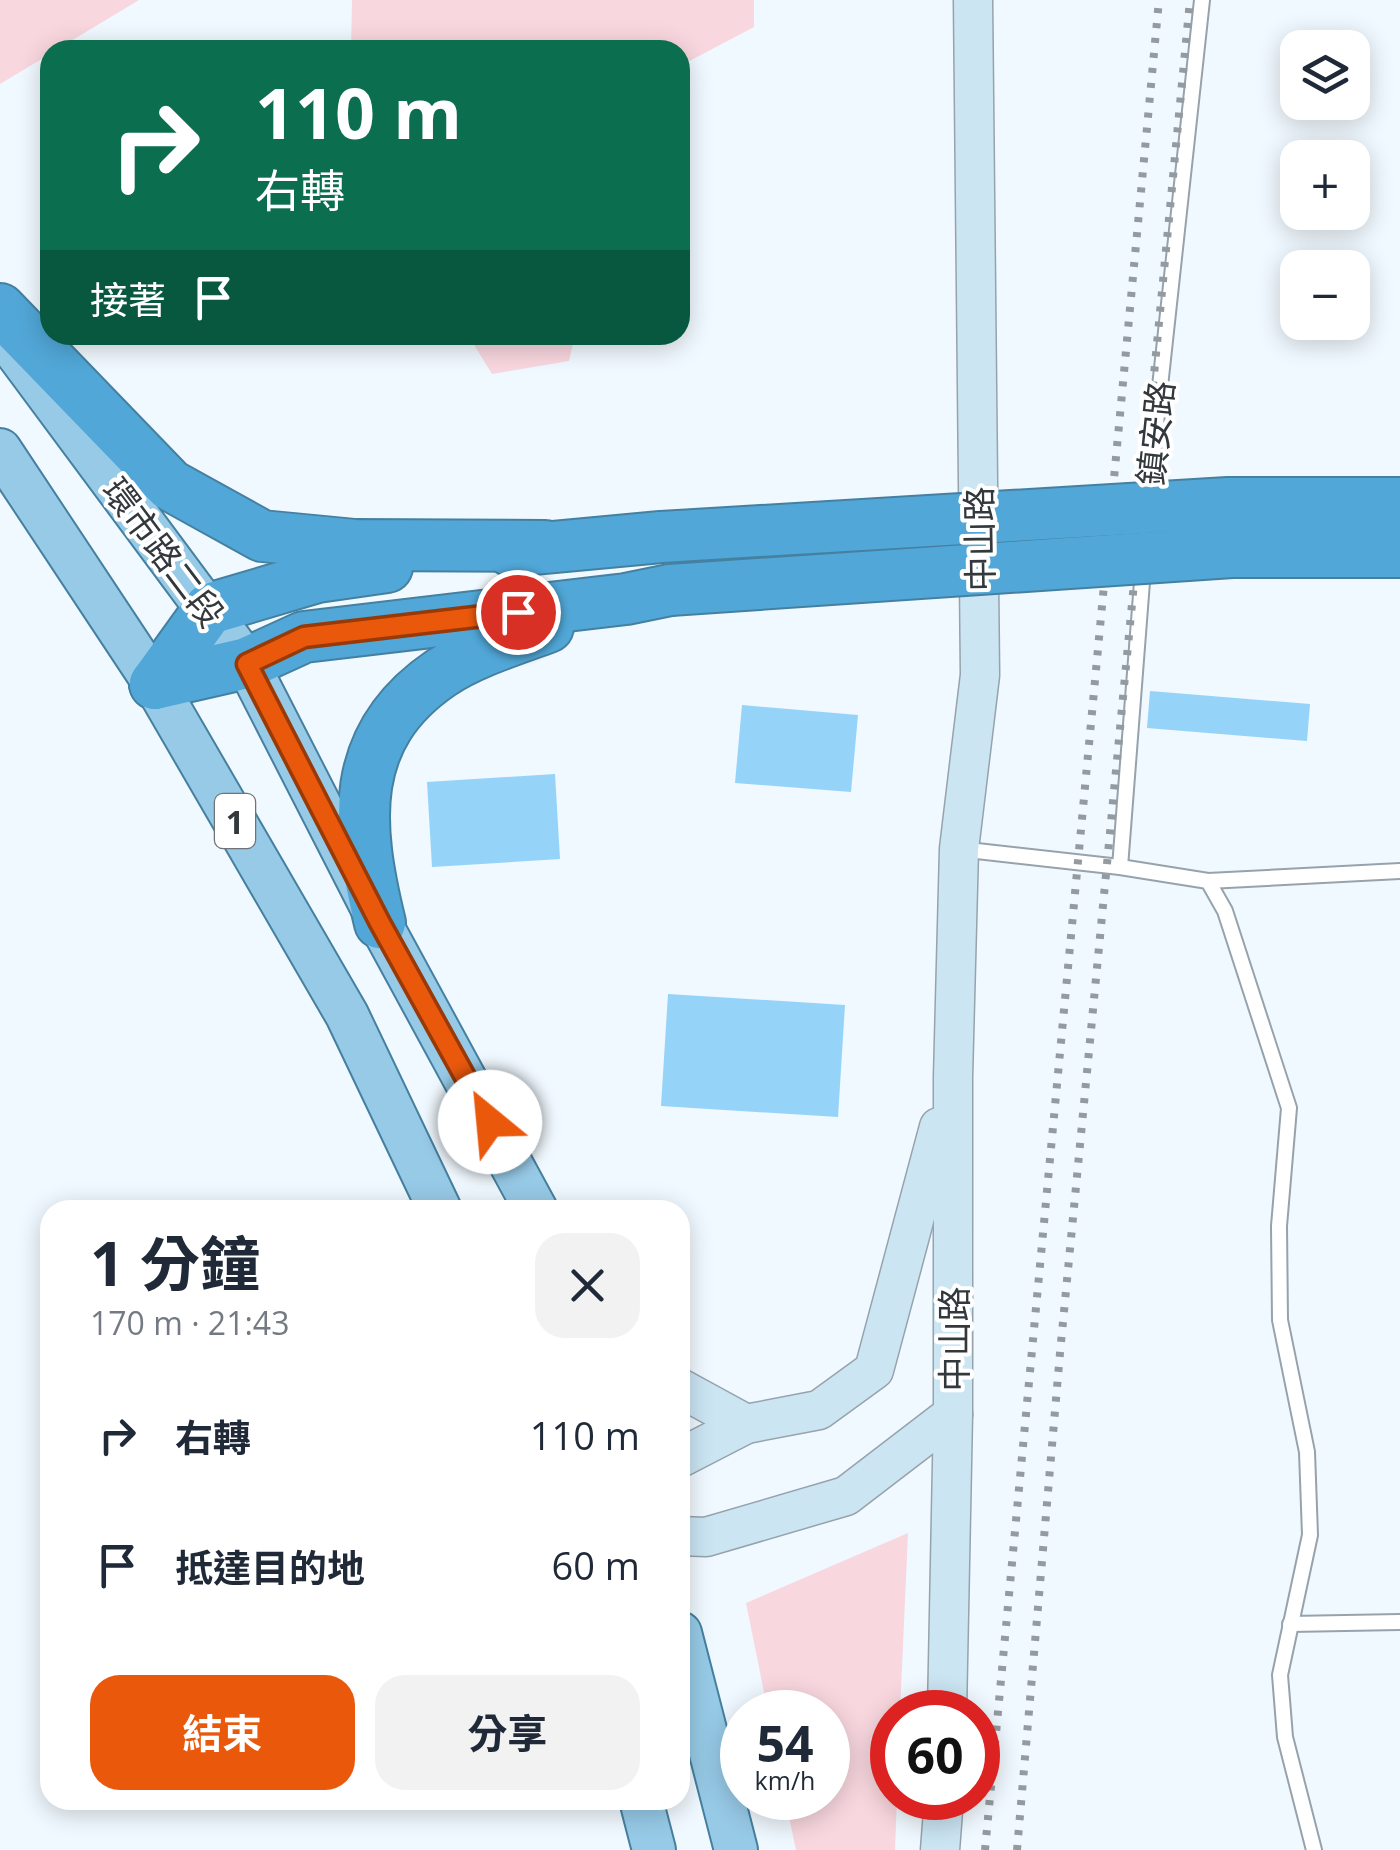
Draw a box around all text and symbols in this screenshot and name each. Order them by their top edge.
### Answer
map controls [1280,30,1370,340]
button: layers [1280,30,1370,120]
text: 110 m [255,64,462,160]
icon: right [90,80,220,210]
button: + [1280,140,1370,230]
text: 右轉 [255,159,345,220]
button: − [1280,250,1370,340]
icon: arrive [186,270,241,325]
text: 接著 [90,273,166,325]
street label: 鎮安路 [1126,378,1184,488]
street label: 環市路二段 [93,468,235,636]
street label: 中山路 [955,486,1003,592]
pin [476,570,561,655]
icon: arrive [491,585,546,640]
road number: 1 [215,794,255,848]
position arrow [438,1070,542,1174]
text: 1 分鐘 [90,1222,260,1304]
button: close [535,1233,640,1338]
street label: 中山路 [930,1286,977,1392]
text: 170 m · 21:43 [90,1301,289,1344]
icon: right [90,1408,145,1463]
text: 110 m [530,1409,640,1461]
text: 右轉 [175,1411,251,1463]
icon: arrive [90,1538,145,1593]
text: 60 m [551,1539,640,1591]
text: 抵達目的地 [175,1541,365,1593]
button: 結束 [90,1675,355,1790]
button: 分享 [375,1675,640,1790]
speed limit sign: 60 [870,1690,1000,1820]
text: 54 [756,1709,814,1777]
text: km/h [755,1763,815,1797]

